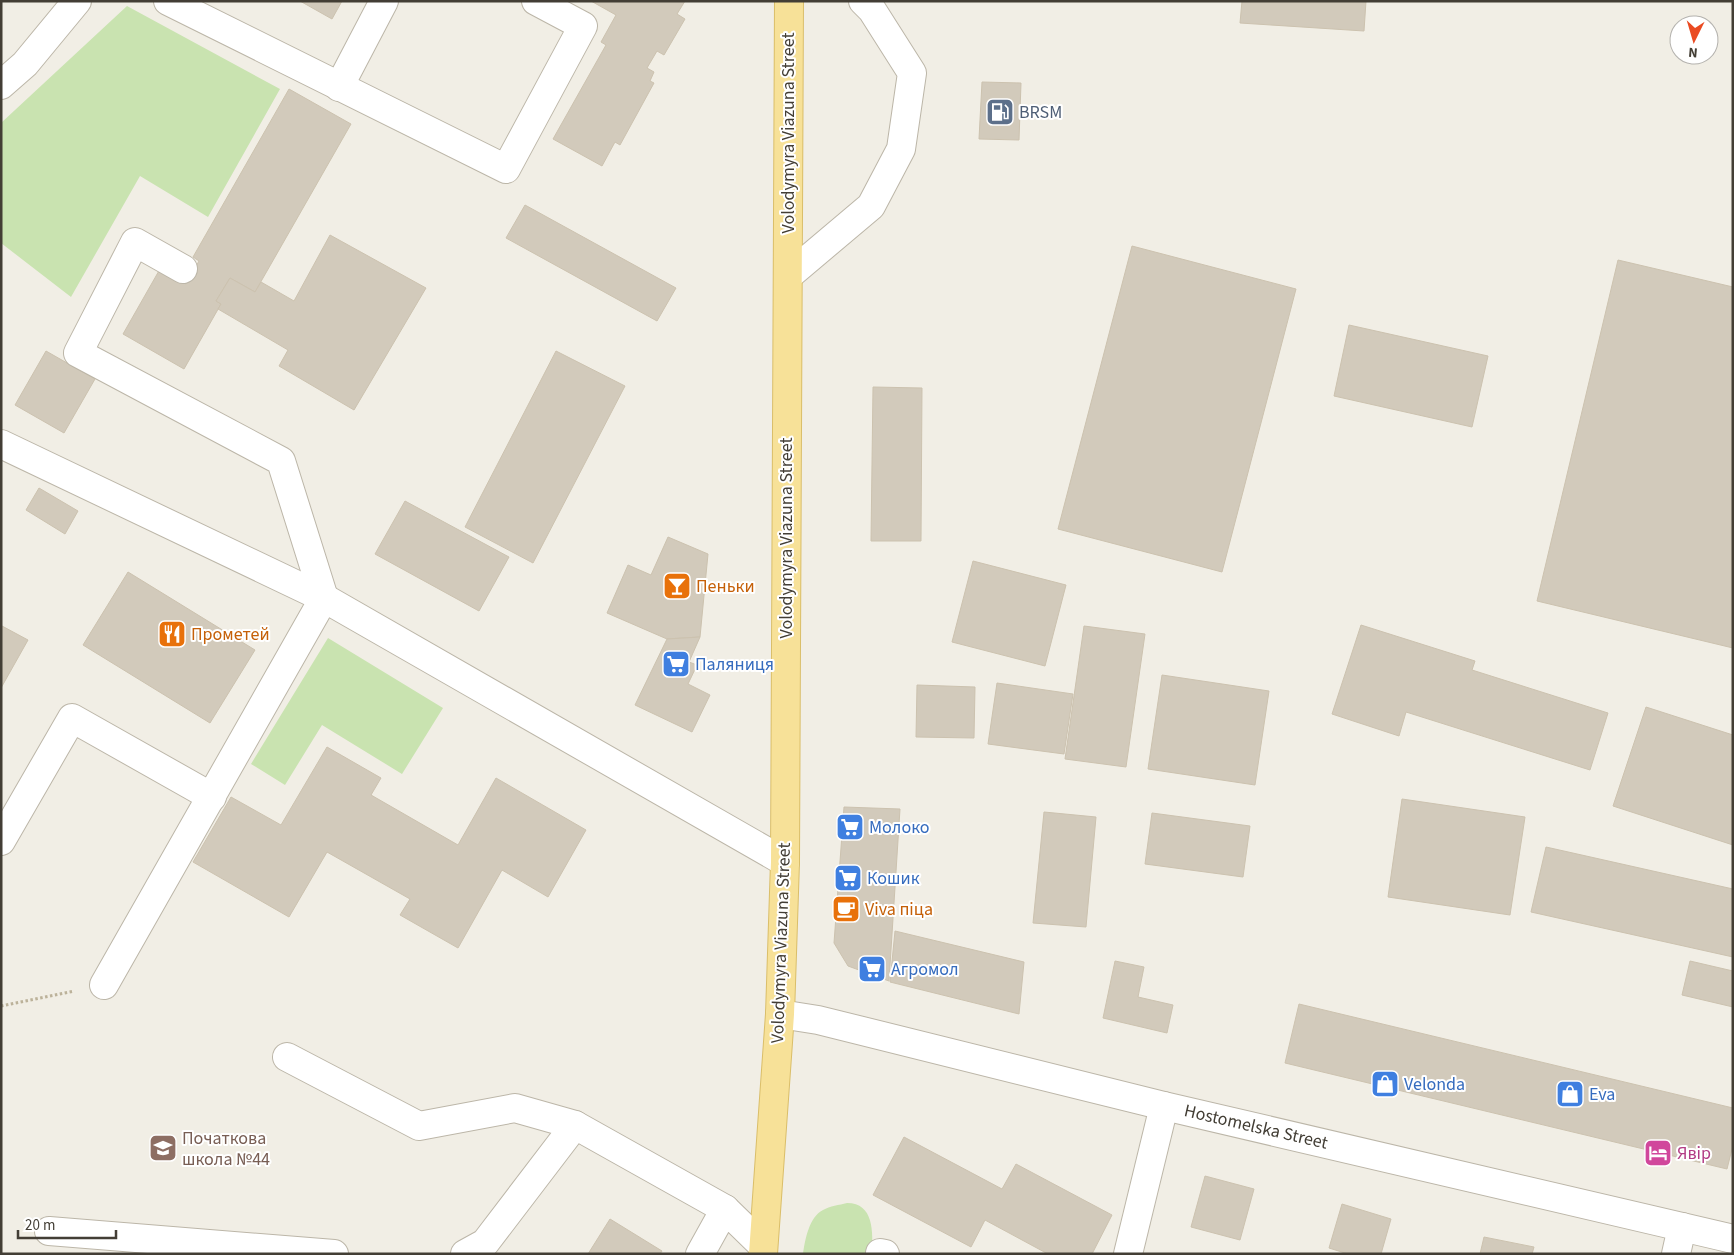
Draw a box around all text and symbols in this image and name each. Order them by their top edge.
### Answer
north arrow [1669,15,1719,65]
street label: Volodymyra Viazuna Street [776,33,801,233]
text: N [1687,42,1698,62]
fuel station icon: BRSM [985,97,1015,127]
place label: BRSM [1019,100,1062,125]
street label: Volodymyra Viazuna Street [774,438,799,638]
bar icon: Пеньки [662,571,692,601]
place label: Пеньки [696,574,755,599]
restaurant icon: Прометей [157,619,187,649]
place label: Прометей [191,622,270,647]
supermarket icon: Паляниця [661,649,691,679]
place label: Паляниця [695,652,774,677]
supermarket icon: Молоко [835,812,865,842]
place label: Молоко [869,815,930,840]
street label: Volodymyra Viazuna Street [765,842,797,1044]
supermarket icon: Кошик [833,863,863,893]
place label: Кошик [867,866,920,891]
cafe icon: Viva піца [831,894,861,924]
place label: Viva піца [865,897,933,922]
supermarket icon: Агромол [857,954,887,984]
place label: Агромол [891,957,959,982]
shop icon: Velonda [1370,1069,1400,1099]
place label: Velonda [1404,1072,1465,1097]
shop icon: Eva [1555,1079,1585,1109]
place label: Eva [1589,1082,1615,1107]
street label: Hostomelska Street [1182,1098,1330,1156]
place label: Початкова школа №44 [182,1126,270,1172]
school or university icon: Початкова школа №44 [148,1133,178,1163]
hotel icon: Явір [1643,1138,1673,1168]
place label: Явір [1677,1141,1711,1166]
scale bar [18,1208,115,1240]
text: 20 m [25,1215,55,1236]

